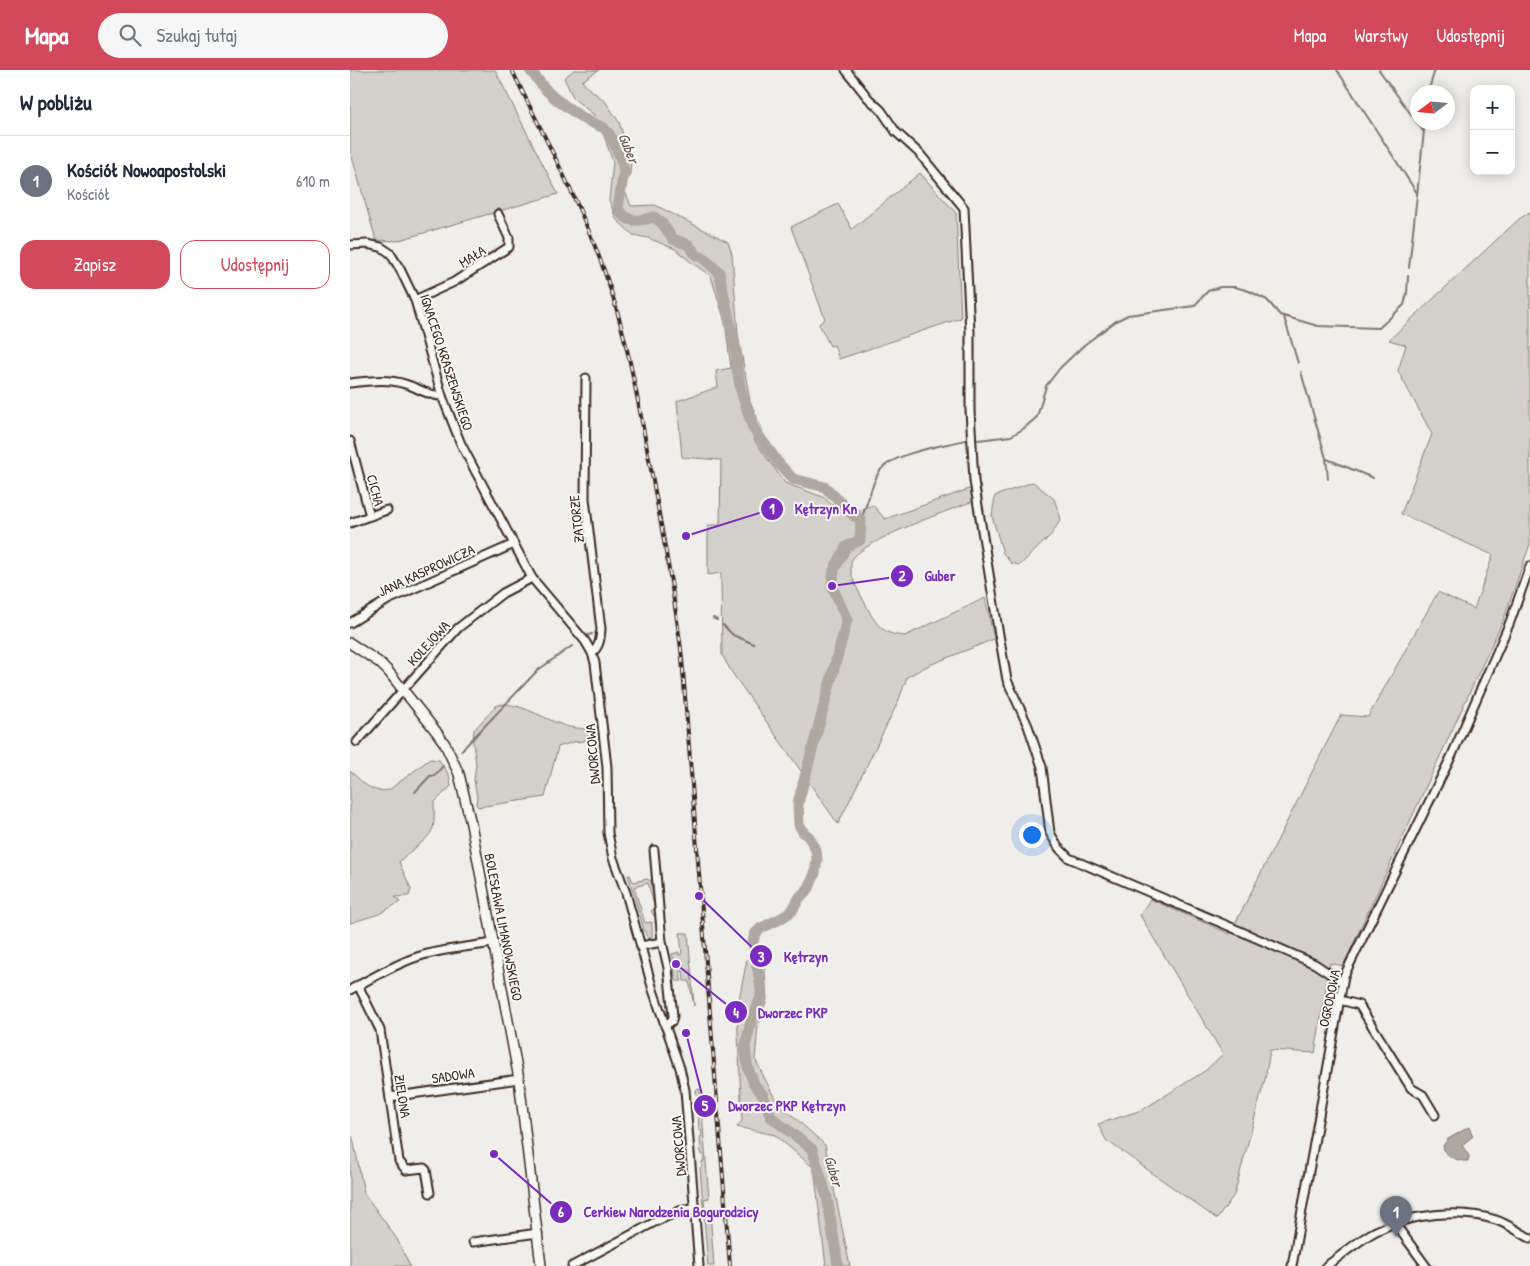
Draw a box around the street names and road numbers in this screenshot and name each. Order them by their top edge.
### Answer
street label: MAŁA [455,240,489,272]
street label: IGNACEGO KRASZEWSKIEGO [416,291,478,433]
street label: CICHA [363,472,389,508]
street label: ZATORZE [564,494,588,544]
street label: JANA KASPROWICZA [375,539,478,601]
street label: KOLEJOWA [403,616,454,670]
street label: DWORCOWA [580,723,604,785]
street label: BOLESŁAWA LIMANOWSKIEGO [480,852,528,1003]
street label: OGRODOWA [1314,967,1344,1029]
street label: SADOWA [430,1063,476,1087]
street label: ZIELONA [390,1073,416,1119]
street label: DWORCOWA [666,1115,690,1177]

